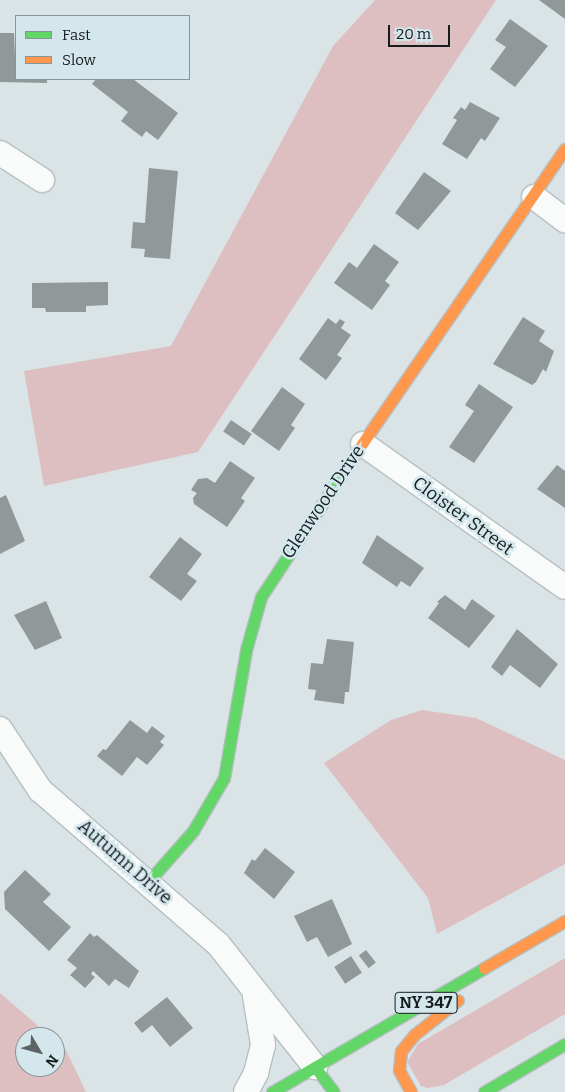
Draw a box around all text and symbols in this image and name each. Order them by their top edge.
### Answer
legend [15,15,190,80]
scale bar [390,15,452,47]
text: 20 m [396,25,431,43]
text: Fast [62,26,91,44]
text: Slow [62,51,96,69]
street label: Glenwood Drive [277,441,369,563]
street label: Cloister Street [408,472,518,560]
street label: Autumn Drive [74,815,176,909]
road number: NY 347 [394,990,458,1016]
north arrow [15,1027,65,1077]
text: N [42,1051,62,1070]

